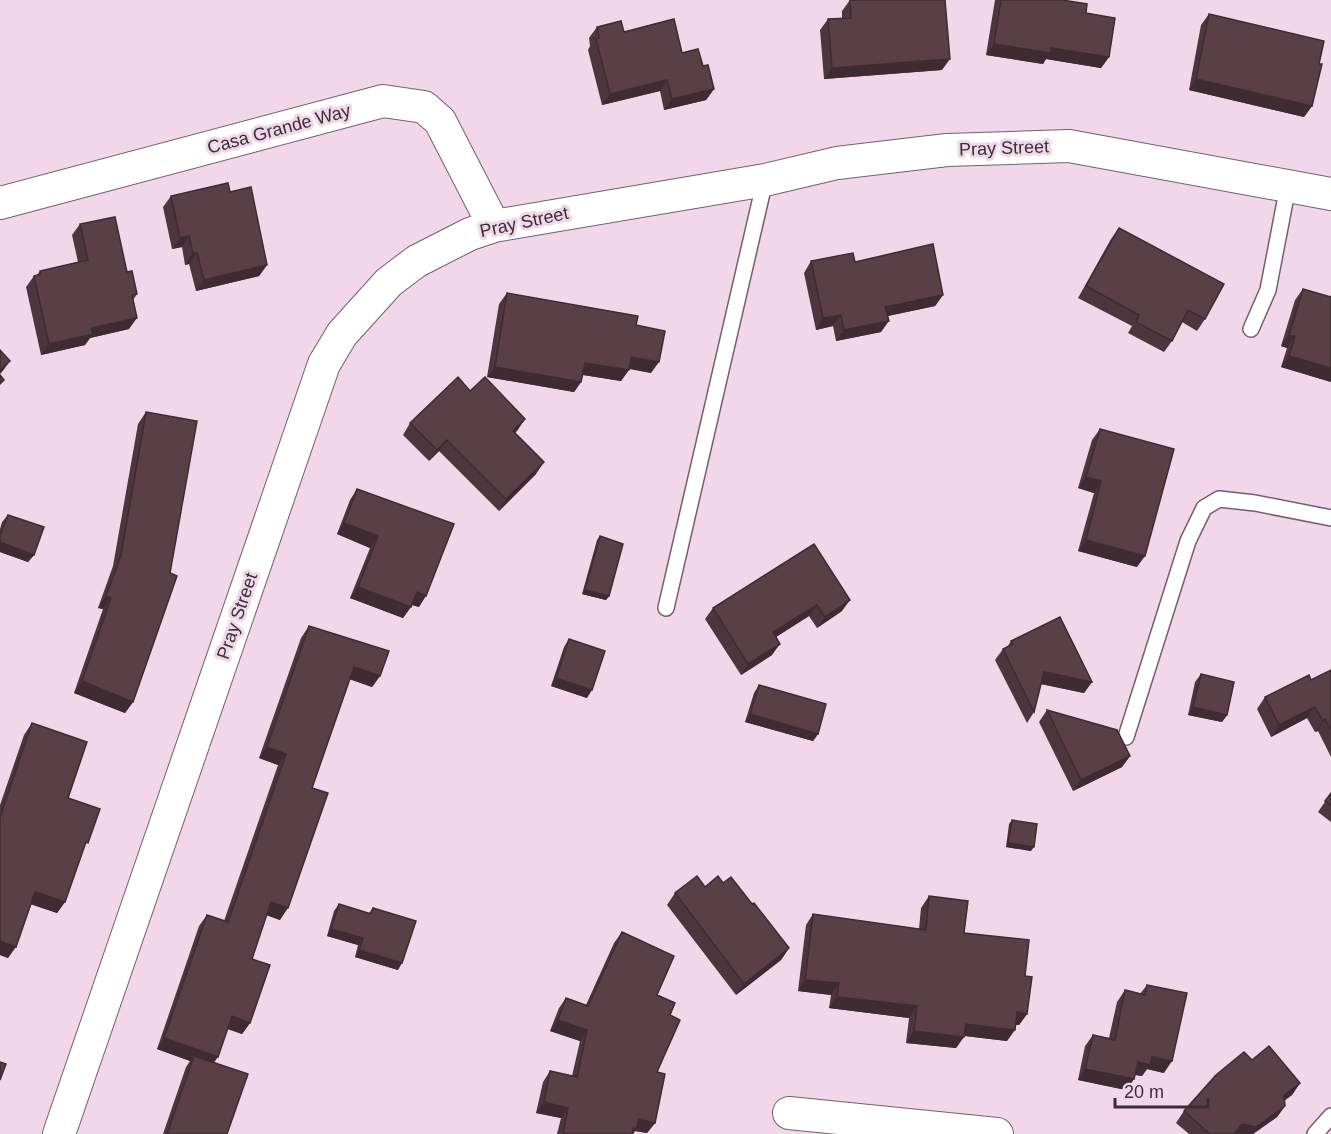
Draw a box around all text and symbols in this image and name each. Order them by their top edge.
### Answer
street label: Casa Grande Way [205,100,353,158]
street label: Pray Street [959,136,1049,160]
street label: Pray Street [478,203,570,241]
street label: Pray Street [213,570,261,662]
scale bar [1115,1071,1208,1109]
text: 20 m [1124,1082,1164,1102]

